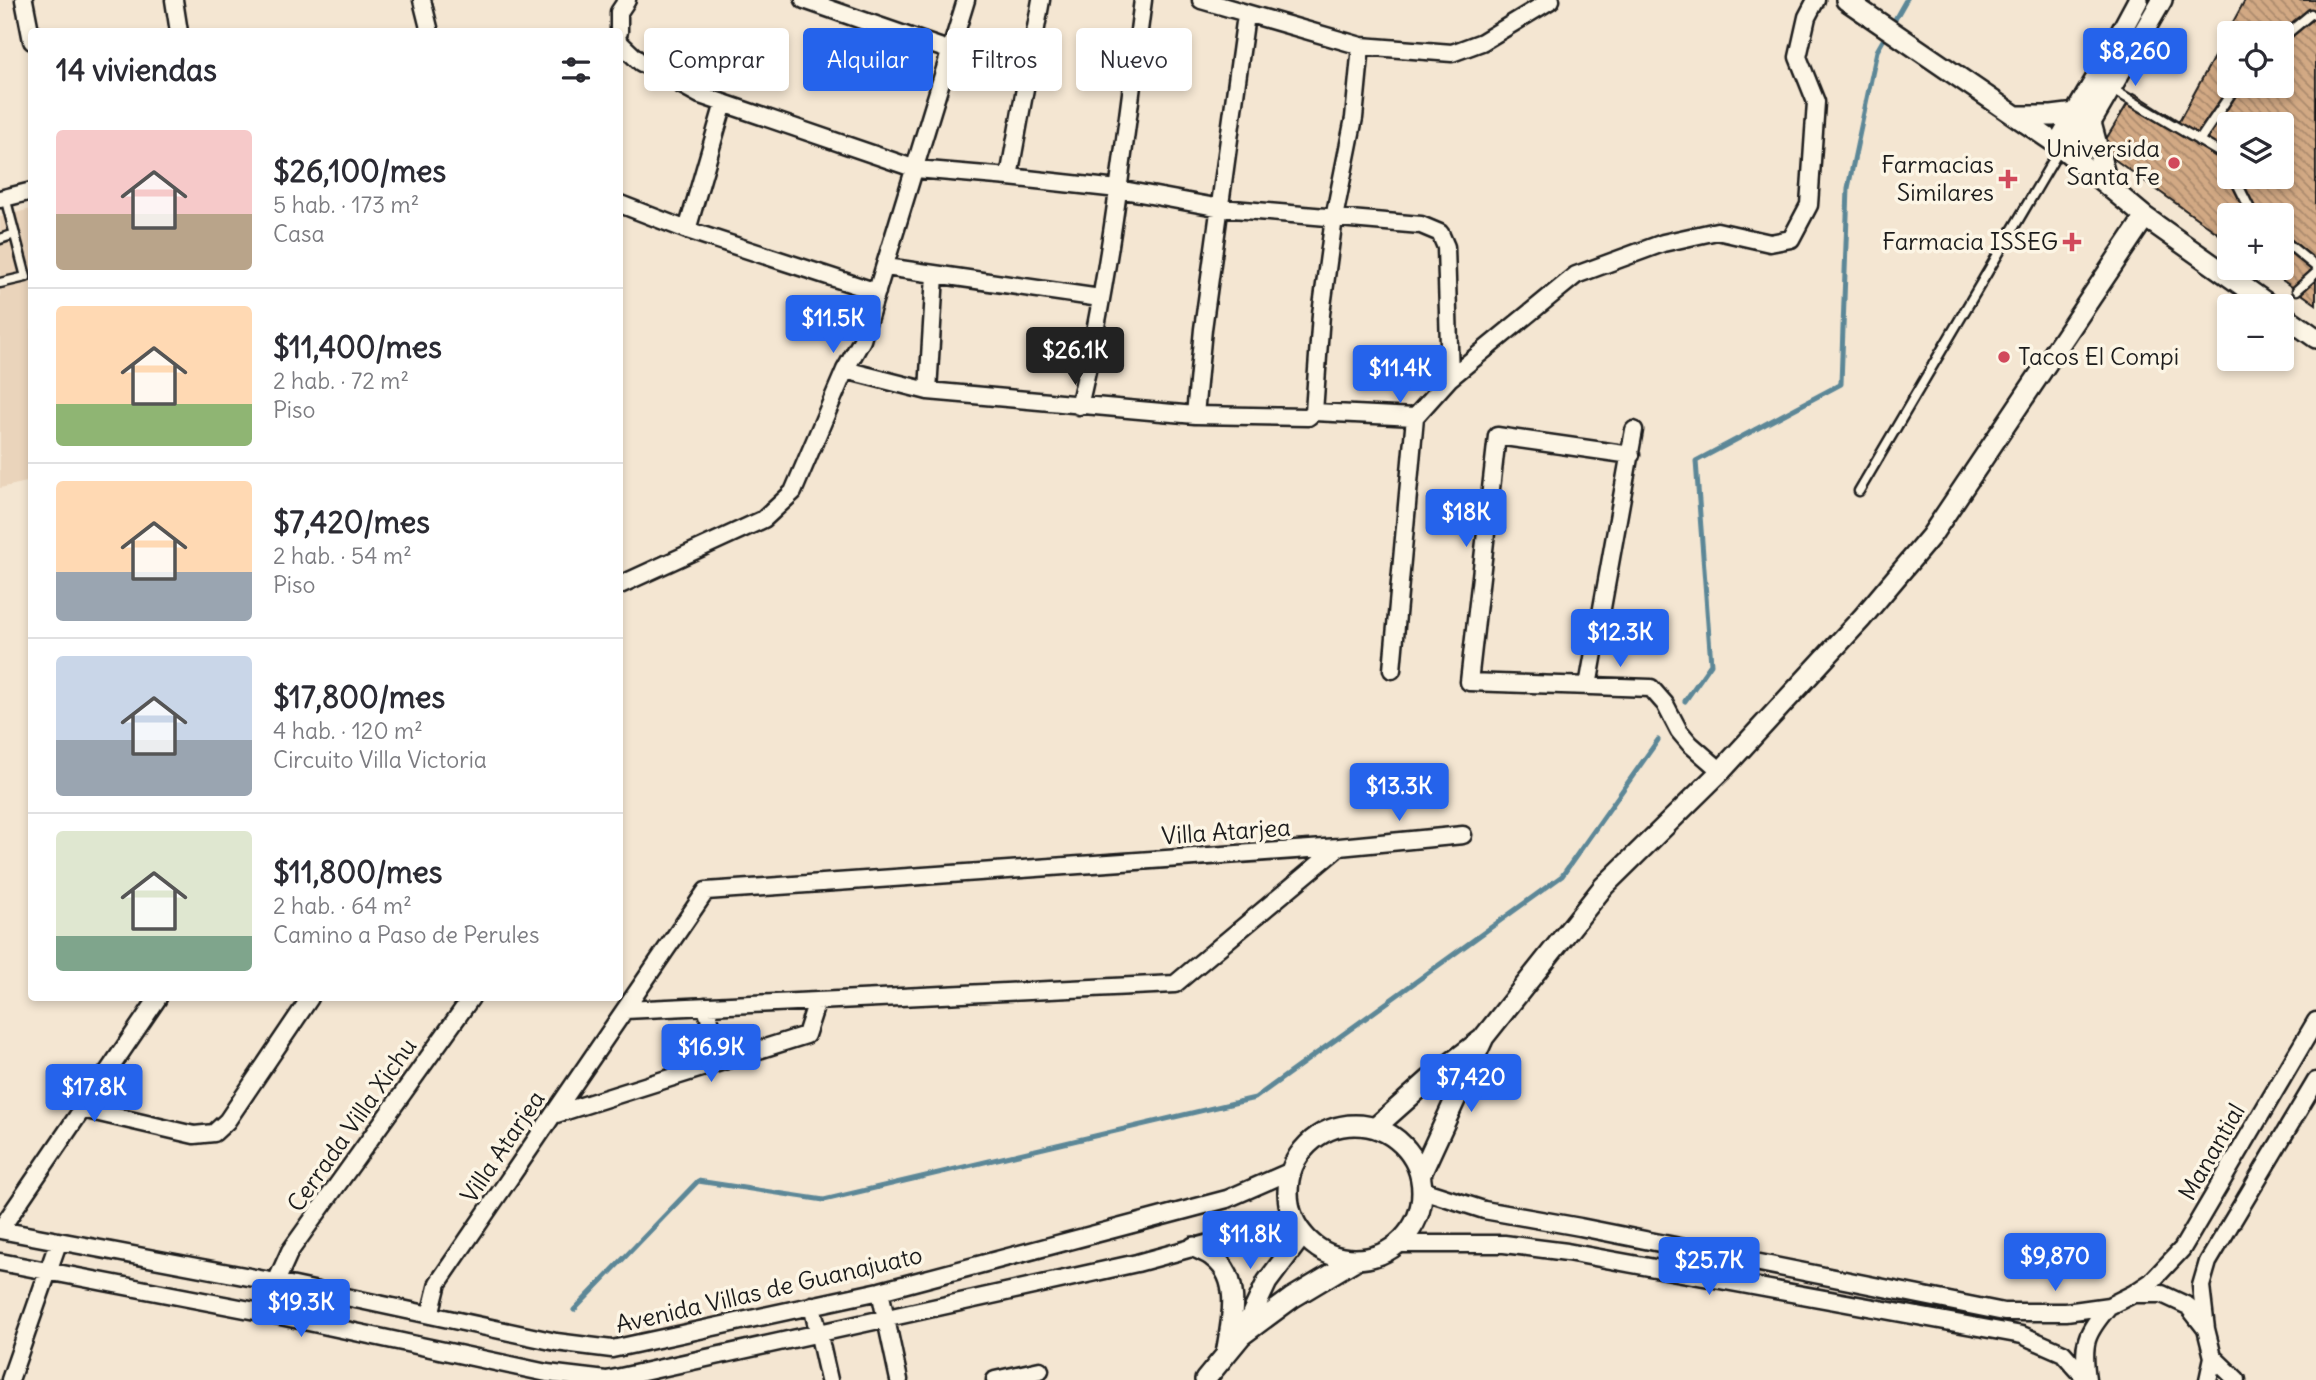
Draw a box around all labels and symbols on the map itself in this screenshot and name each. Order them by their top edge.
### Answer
pin: $8,260 [2078,28,2192,88]
place label: Universida Santa Fe [2046,133,2160,191]
place label: Farmacias Similares [1881,149,1994,207]
marker: Universida Santa Fe [2166,155,2182,171]
marker: Farmacias Similares [2000,171,2016,187]
place label: Farmacia ISSEG [1882,226,2058,256]
marker: Farmacia ISSEG [2064,234,2080,250]
pin: $11.5K [776,296,890,355]
pin: $26.1K [1018,328,1132,387]
place label: Tacos El Compi [2018,341,2179,371]
pin: $11.4K [1343,346,1457,405]
marker: Tacos El Compi [1996,349,2012,365]
pin: $18K [1425,490,1507,549]
pin: $12.3K [1563,610,1677,669]
pin: $13.3K [1342,764,1456,823]
street label: Villa Atarjea [1160,812,1291,850]
pin: $16.9K [654,1024,768,1084]
street label: Cerrada Villa Xichu [280,1032,422,1217]
pin: $7,420 [1414,1054,1528,1114]
pin: $17.8K [37,1064,151,1124]
street label: Villa Atarjea [454,1084,551,1208]
street label: Manantial [2171,1098,2251,1205]
pin: $11.8K [1193,1212,1307,1271]
pin: $9,870 [1998,1234,2112,1293]
pin: $25.7K [1652,1238,1766,1297]
street label: Avenida Villas de Guanajuato [612,1239,925,1339]
pin: $19.3K [244,1280,358,1339]

